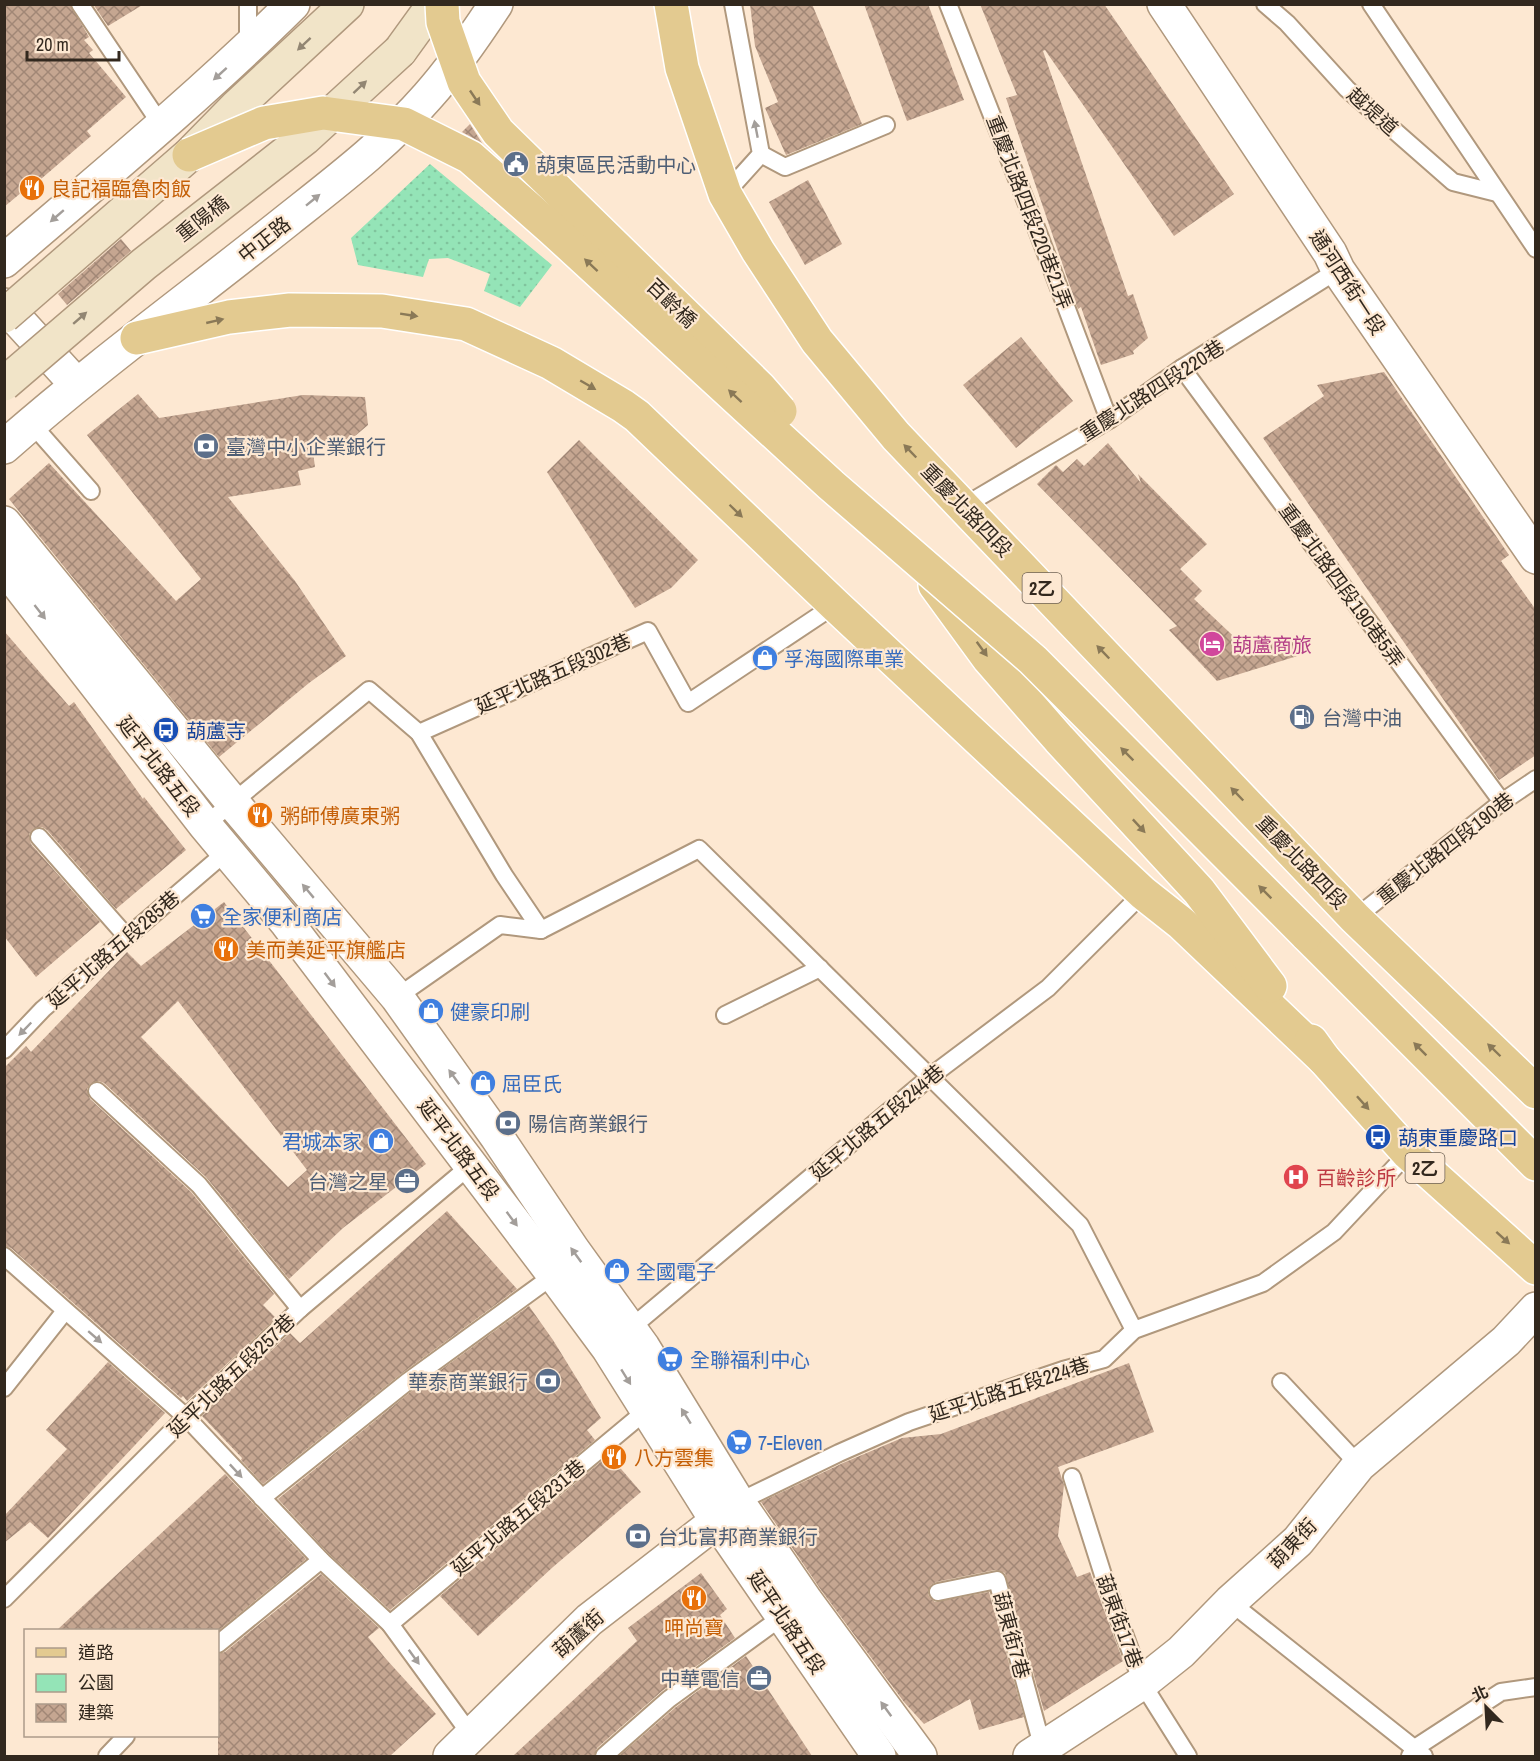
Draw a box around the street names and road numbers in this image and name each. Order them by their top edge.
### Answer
street label: 越堤道 [1342,81,1404,141]
street label: 重慶北路四段220巷21弄 [981,111,1079,313]
street label: 重陽橋 [170,189,234,247]
street label: 中正路 [232,210,296,268]
street label: 通河西街一段 [1304,224,1392,340]
street label: 百齡橋 [641,272,703,334]
street label: 重慶北路四段220巷 [1074,333,1230,447]
street label: 重慶北路四段 [916,457,1018,563]
street label: 重慶北路四段190巷5弄 [1273,498,1411,672]
road number: 2乙 [1022,573,1062,603]
street label: 延平北路五段302巷 [471,627,635,719]
street label: 延平北路五段 [111,710,207,822]
street label: 重慶北路四段190巷 [1371,786,1519,910]
street label: 重慶北路四段 [1251,809,1353,915]
street label: 延平北路五段285巷 [41,884,185,1014]
street label: 延平北路五段244巷 [804,1058,950,1186]
street label: 延平北路五段 [412,1093,506,1205]
road number: 2乙 [1406,1153,1444,1183]
street label: 延平北路五段257巷 [161,1307,301,1443]
street label: 延平北路五段224巷 [925,1350,1093,1428]
street label: 延平北路五段231巷 [445,1453,591,1581]
street label: 葫東街 [1261,1512,1323,1574]
street label: 延平北路五段 [742,1565,832,1679]
street label: 葫東街17巷 [1091,1570,1149,1672]
street label: 葫東街7巷 [987,1588,1037,1682]
street label: 葫蘆街 [547,1603,609,1663]

